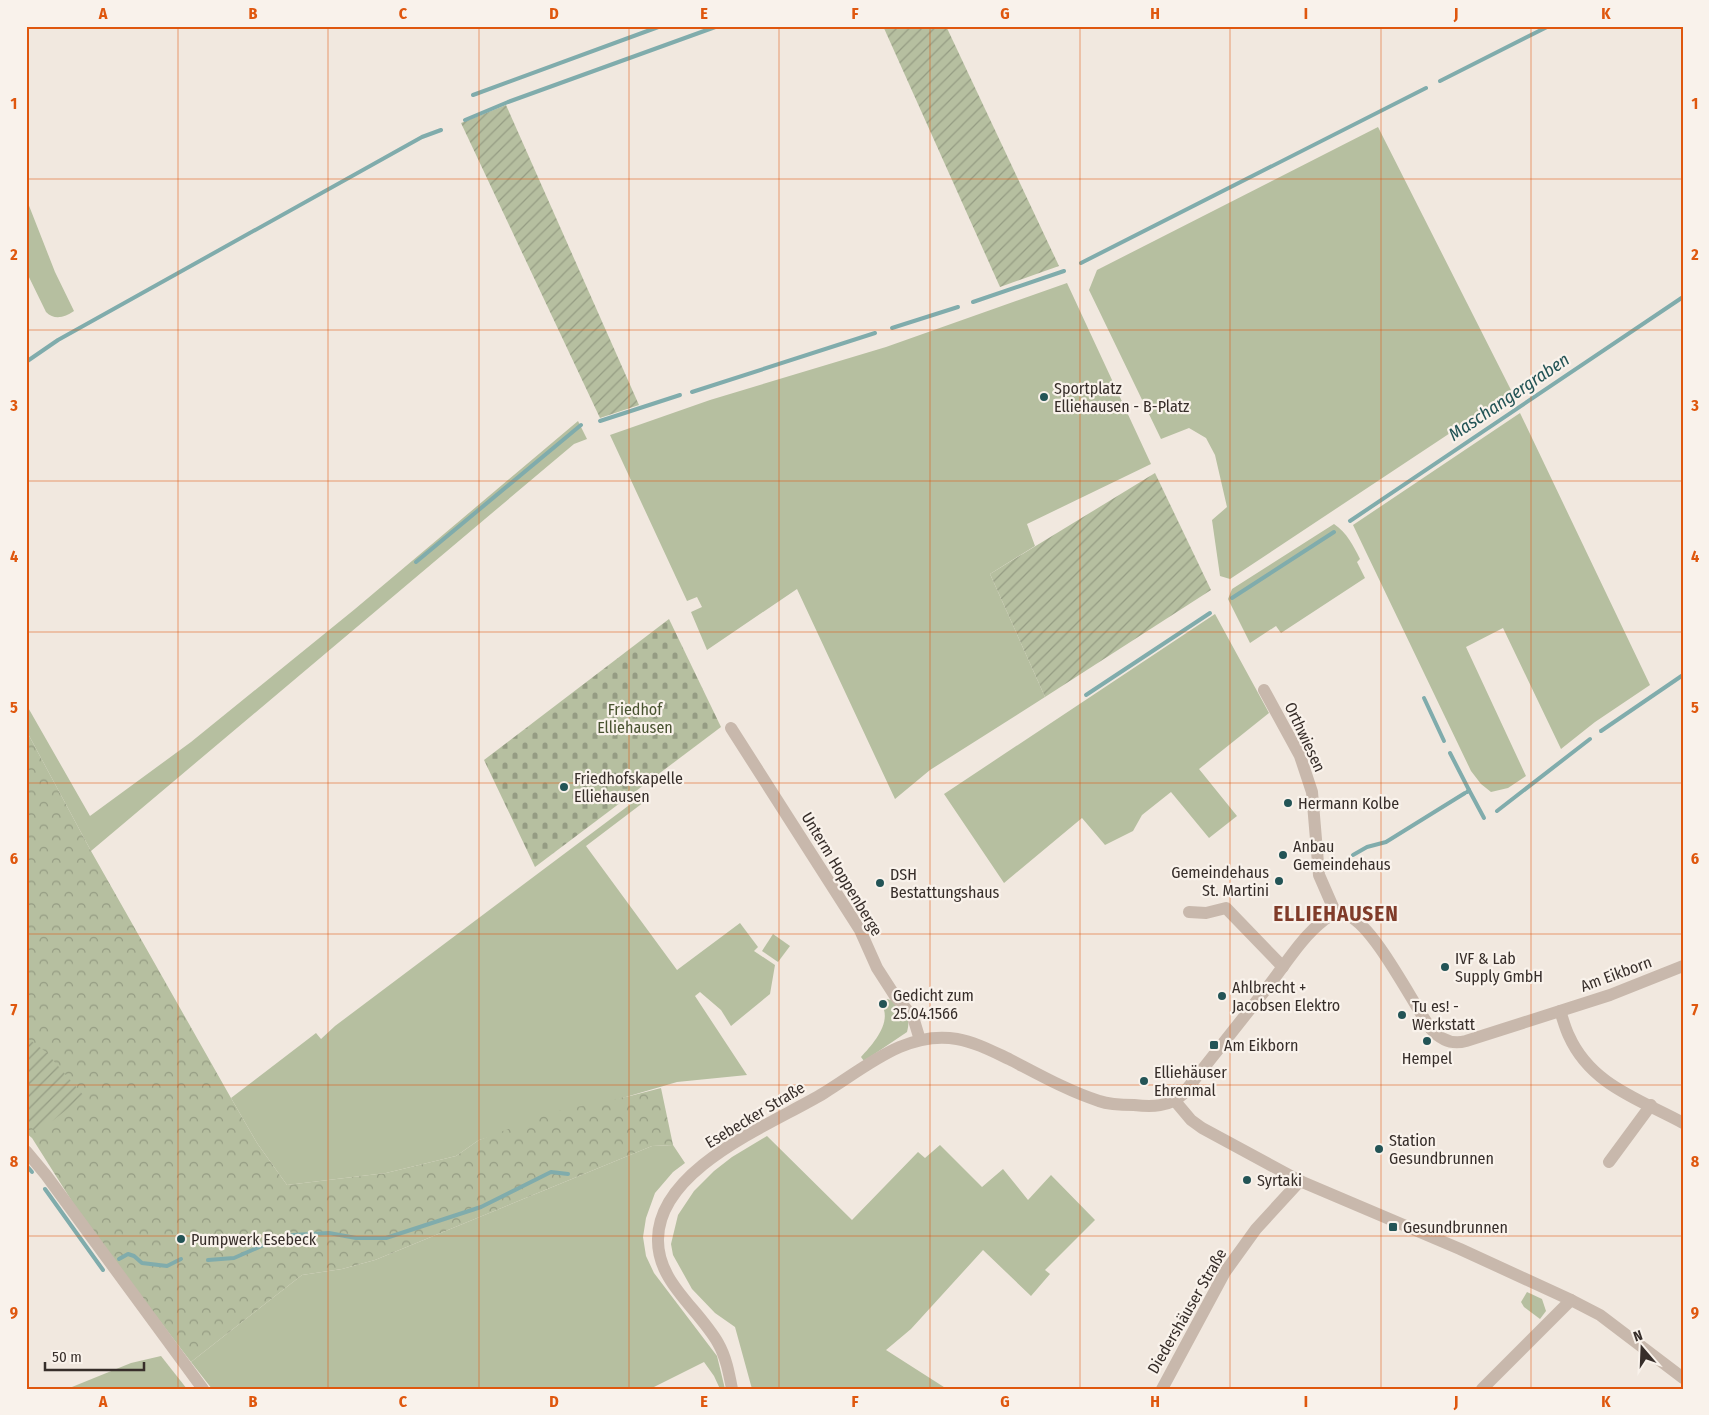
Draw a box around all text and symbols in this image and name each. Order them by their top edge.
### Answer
text: A [98,4,108,23]
text: B [249,4,258,23]
text: C [399,4,408,23]
text: D [549,4,559,23]
text: E [700,4,708,23]
text: F [851,4,859,23]
text: G [1000,4,1010,23]
text: H [1150,4,1160,23]
text: I [1304,4,1308,23]
text: J [1453,4,1458,23]
text: K [1601,4,1611,23]
text: 1 [11,94,17,113]
text: 1 [1692,94,1698,113]
text: 2 [9,245,18,264]
text: 2 [1690,245,1699,264]
water label: Maschangergraben [1444,348,1574,446]
place label: Sportplatz Elliehausen - B-Platz [1054,379,1189,416]
marker: Sportplatz Elliehausen - B-Platz [1038,391,1050,403]
text: 3 [9,396,18,415]
text: 3 [1690,396,1699,415]
text: 4 [10,547,18,566]
text: 4 [1691,547,1699,566]
text: 5 [10,698,18,717]
text: 5 [1691,698,1699,717]
street label: Orthwiesen [1281,699,1329,775]
park label: Friedhof Elliehausen [597,700,673,737]
place label: Friedhofskapelle Elliehausen [574,769,683,806]
marker: Friedhofskapelle Elliehausen [558,781,570,793]
place label: Hermann Kolbe [1298,794,1399,813]
marker: Hermann Kolbe [1282,797,1294,809]
street label: Unterm Hoppenberge [798,809,886,939]
place label: Anbau Gemeindehaus [1293,837,1391,874]
text: 6 [10,849,18,868]
marker: Anbau Gemeindehaus [1277,849,1289,861]
text: 6 [1691,849,1699,868]
place label: Gemeindehaus St. Martini [1171,863,1269,900]
place label: DSH Bestattungshaus [890,865,1000,902]
marker: Gemeindehaus St. Martini [1273,875,1285,887]
marker: DSH Bestattungshaus [874,877,886,889]
district label: ELLIEHAUSEN [1273,901,1399,927]
place label: IVF & Lab Supply GmbH [1455,949,1543,986]
street label: Am Eikborn [1578,952,1654,996]
marker: IVF & Lab Supply GmbH [1439,961,1451,973]
place label: Ahlbrecht + Jacobsen Elektro [1232,978,1340,1015]
place label: Gedicht zum 25.04.1566 [893,986,974,1023]
marker: Ahlbrecht + Jacobsen Elektro [1216,990,1228,1002]
place label: Tu es! - Werkstatt [1412,997,1476,1034]
marker: Gedicht zum 25.04.1566 [877,998,889,1010]
text: 7 [11,1000,18,1019]
text: 7 [1692,1000,1699,1019]
marker: Tu es! - Werkstatt [1396,1009,1408,1021]
marker: Hempel [1421,1035,1433,1047]
place label: Am Eikborn [1224,1036,1298,1055]
marker: Am Eikborn [1208,1039,1220,1051]
place label: Hempel [1402,1049,1452,1068]
place label: Elliehäuser Ehrenmal [1154,1063,1227,1100]
marker: Elliehäuser Ehrenmal [1138,1075,1150,1087]
street label: Esebecker Straße [702,1078,808,1152]
place label: Station Gesundbrunnen [1389,1131,1494,1168]
marker: Station Gesundbrunnen [1373,1143,1385,1155]
text: 8 [10,1152,19,1171]
text: 8 [1691,1152,1700,1171]
place label: Syrtaki [1257,1171,1302,1190]
marker: Syrtaki [1241,1174,1253,1186]
place label: Gesundbrunnen [1403,1218,1508,1237]
marker: Gesundbrunnen [1387,1221,1399,1233]
place label: Pumpwerk Esebeck [191,1230,317,1249]
marker: Pumpwerk Esebeck [175,1233,187,1245]
street label: Diedershäuser Straße [1143,1245,1231,1377]
text: 9 [10,1303,18,1322]
text: 9 [1691,1303,1699,1322]
north arrow [1616,1322,1666,1372]
text: N [1631,1327,1645,1346]
scale bar [45,1340,144,1372]
text: 50 m [52,1348,82,1366]
text: A [98,1392,108,1411]
text: B [249,1392,258,1411]
text: C [399,1392,408,1411]
text: D [549,1392,559,1411]
text: E [700,1392,708,1411]
text: F [851,1392,859,1411]
text: G [1000,1392,1010,1411]
text: H [1150,1392,1160,1411]
text: I [1304,1392,1308,1411]
text: J [1453,1392,1458,1411]
text: K [1601,1392,1611,1411]

